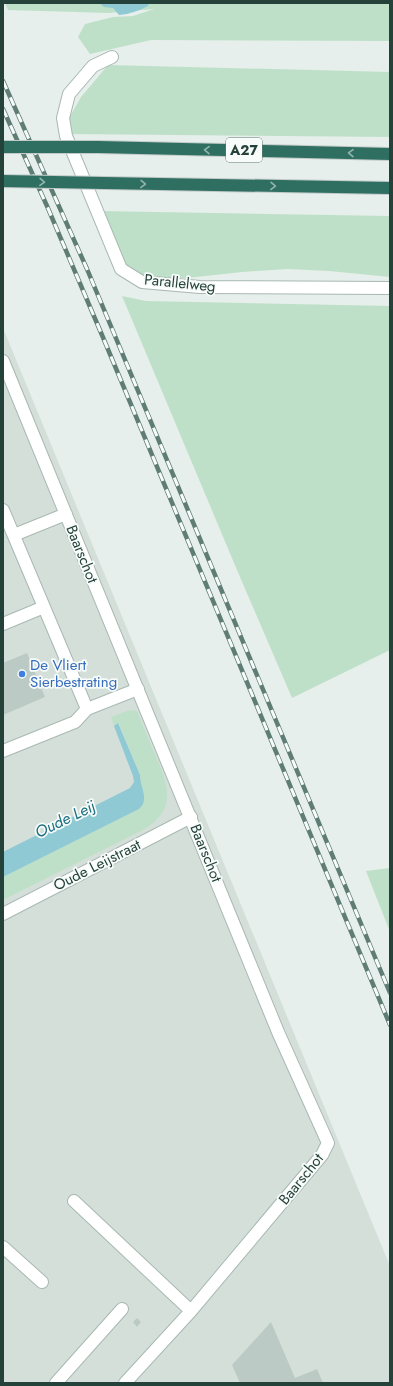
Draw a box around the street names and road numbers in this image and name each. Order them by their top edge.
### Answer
road number: A27 [226,138,262,162]
street label: Parallelweg [143,268,217,298]
street label: Baarschot [60,522,104,587]
street label: Baarschot [184,821,228,886]
street label: Oude Leijstraat [49,833,145,896]
street label: Baarschot [273,1148,329,1210]

